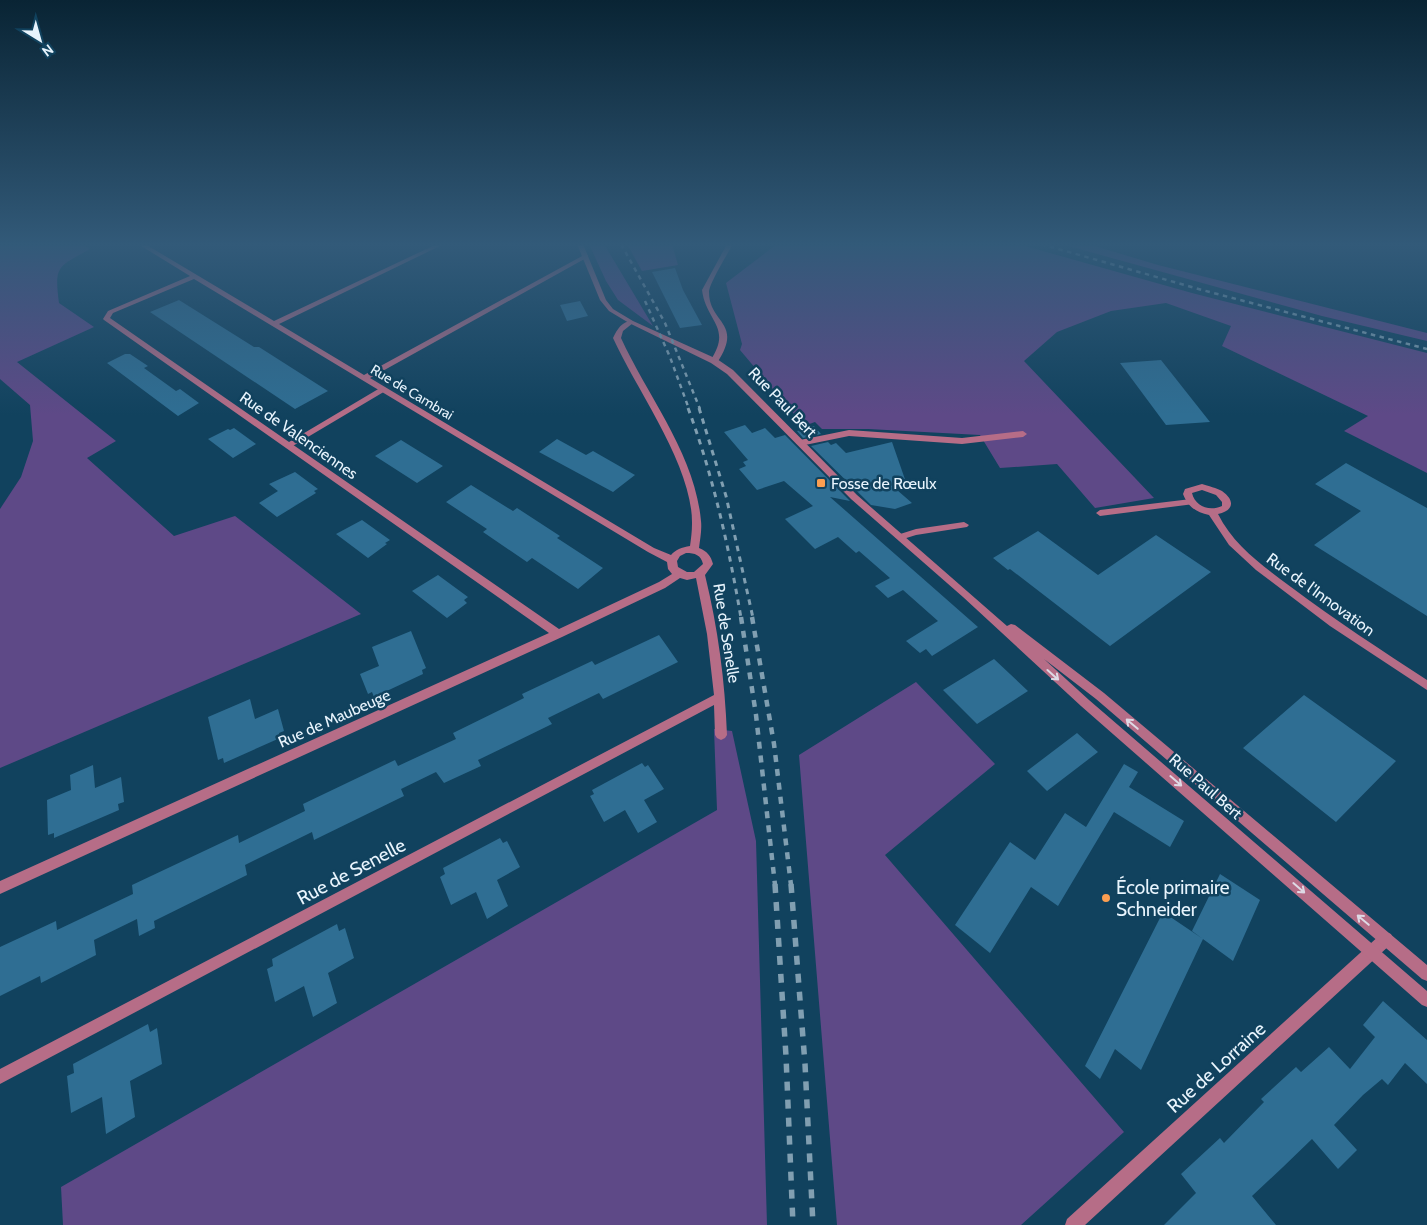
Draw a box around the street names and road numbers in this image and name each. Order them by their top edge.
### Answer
street label: Rue de Cambrai [367,360,457,424]
street label: Rue Paul Bert [744,363,821,442]
street label: Rue de Valenciennes [236,388,362,483]
street label: Rue de l'Innovation [1263,549,1379,640]
street label: Rue de Senelle [709,582,744,684]
street label: Rue de Maubeuge [275,685,393,752]
street label: Rue Paul Bert [1165,750,1246,824]
street label: Rue de Senelle [293,833,410,910]
street label: Rue de Lorraine [1162,1017,1271,1118]

